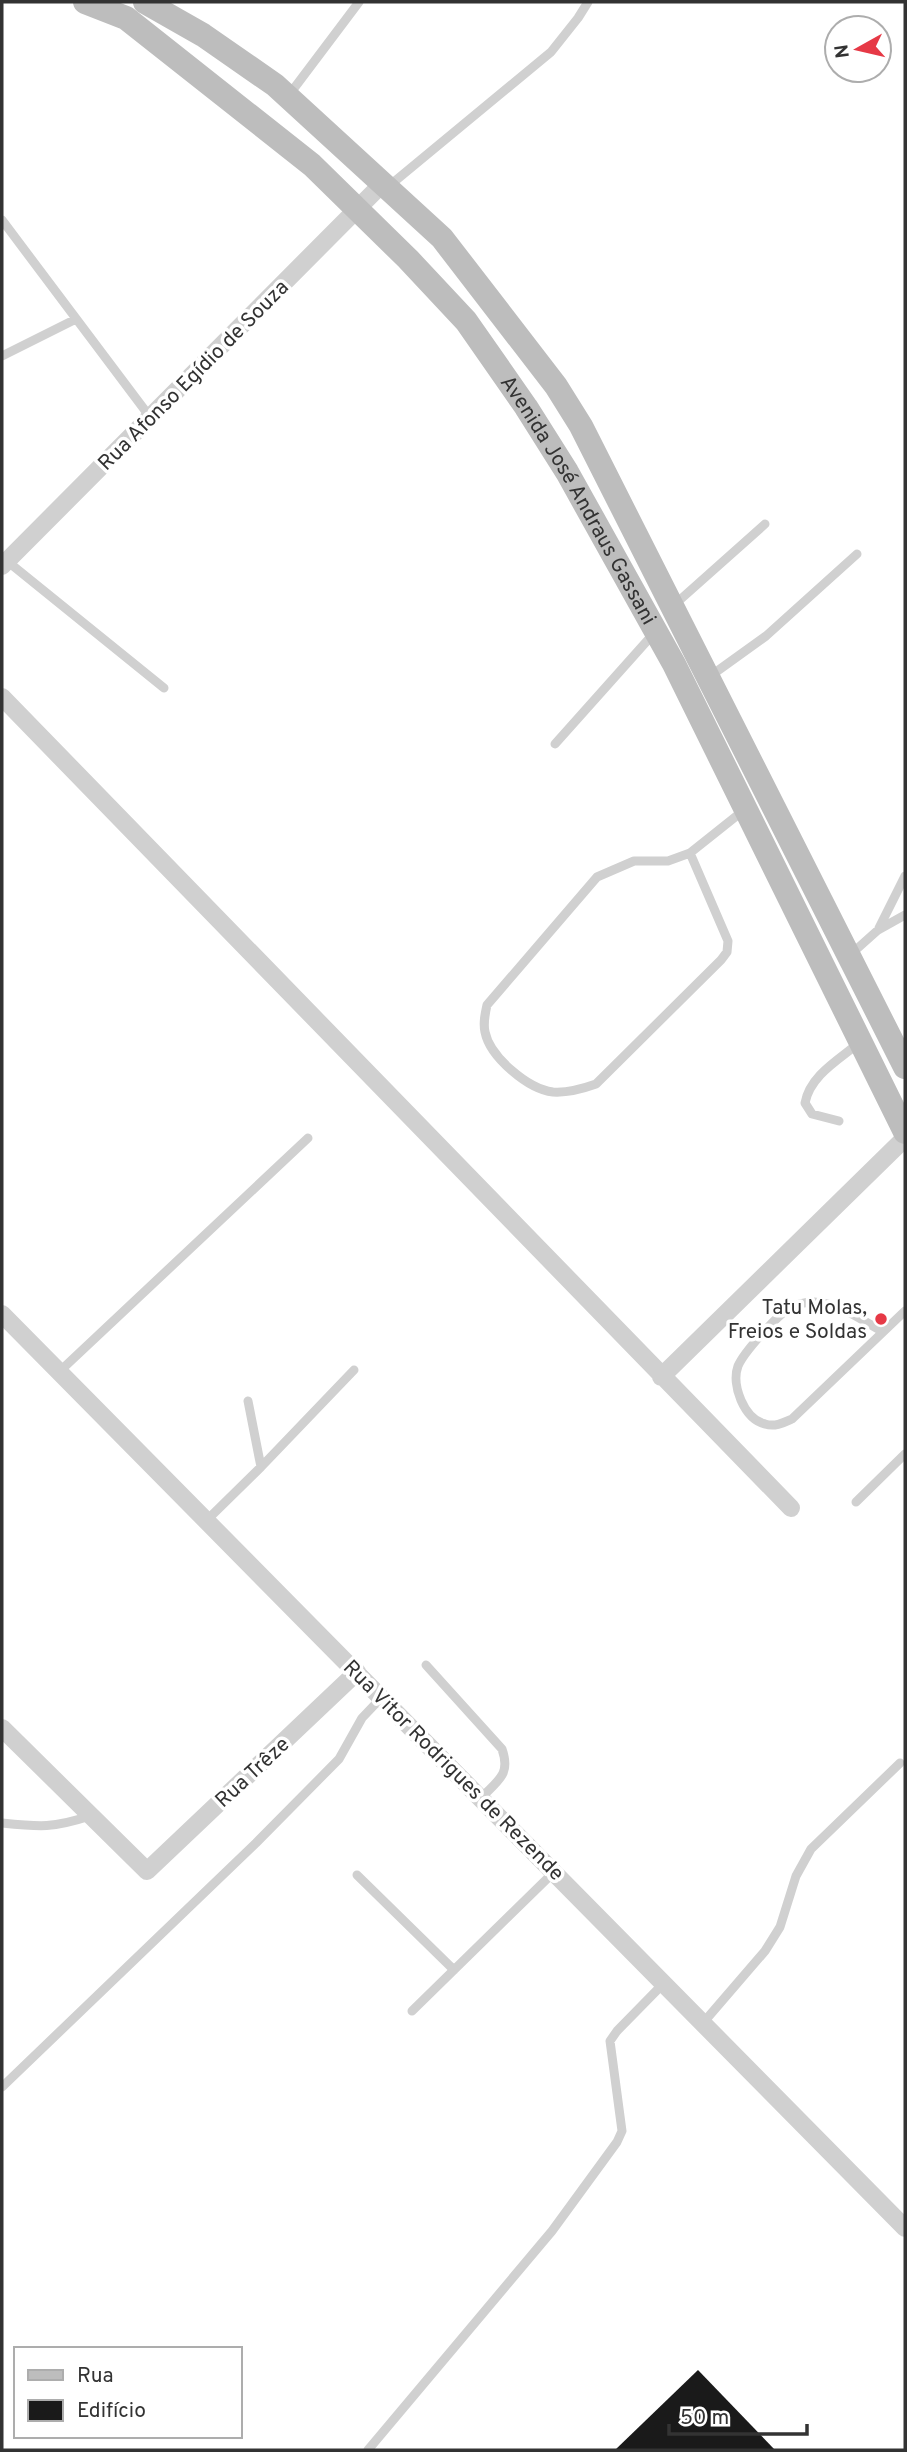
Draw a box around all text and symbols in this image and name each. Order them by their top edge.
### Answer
north arrow [823,14,893,84]
text: N [830,43,856,60]
street label: Rua Afonso Egídio de Souza [93,275,295,477]
street label: Avenida José Andraus Gassani [493,371,662,630]
place label: Tatu Molas, Freios e Soldas [728,1295,867,1346]
marker: Tatu Molas, Freios e Soldas [873,1311,889,1327]
street label: Rua Vitor Rodrigues de Rezende [337,1655,569,1887]
street label: Rua Trêze [210,1732,296,1814]
legend [14,2347,242,2438]
text: Rua [77,2363,114,2390]
scale bar [669,2392,807,2436]
text: Edifício [77,2398,146,2425]
text: 50 m [680,2405,729,2432]

